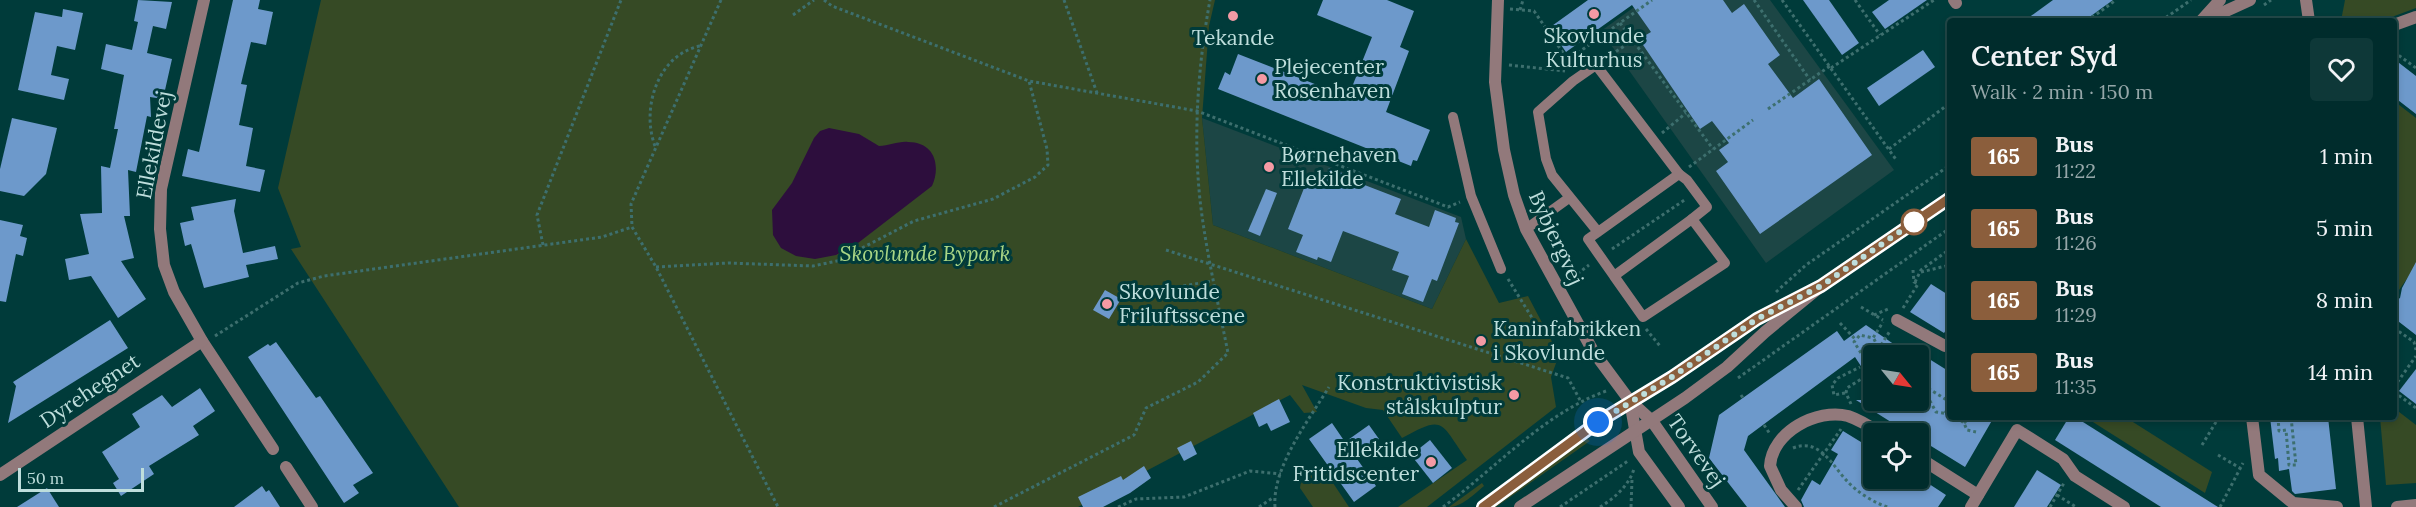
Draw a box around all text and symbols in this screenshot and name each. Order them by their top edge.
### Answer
marker: Skovlunde Kulturhus [1587,7,1601,21]
marker: Tekande [1226,9,1240,23]
place label: Skovlunde Kulturhus [1544,22,1644,73]
place label: Tekande [1192,24,1274,51]
text: Center Syd [1971,38,2118,74]
button: heart [2310,38,2373,101]
place label: Plejecenter Rosenhaven [1274,53,1391,104]
marker: Plejecenter Rosenhaven [1255,72,1269,86]
text: Walk · 2 min · 150 m [1971,79,2153,104]
street label: Ellekildevej [130,88,177,201]
text: Bus [2055,130,2094,158]
place label: Børnehaven Ellekilde [1281,141,1398,192]
text: 1 min [2320,142,2373,170]
text: 165 [1988,143,2020,170]
text: 11:22 [2055,158,2096,183]
marker: Børnehaven Ellekilde [1262,160,1276,174]
street label: Bybjergvej [1523,186,1590,289]
text: Bus [2055,202,2094,230]
unlabelled marker [1901,209,1927,235]
text: 5 min [2316,214,2373,242]
text: 165 [1988,215,2020,242]
text: 11:26 [2055,230,2097,255]
park label: Skovlunde Bypark [840,240,1010,267]
text: Bus [2055,274,2094,302]
place label: Skovlunde Friluftsscene [1119,278,1245,329]
text: 8 min [2316,286,2373,314]
text: 165 [1988,287,2020,314]
marker: Skovlunde Friluftsscene [1100,297,1114,311]
text: 11:29 [2055,302,2097,327]
place label: Kaninfabrikken i Skovlunde [1493,315,1642,366]
marker: Kaninfabrikken i Skovlunde [1474,334,1488,348]
north arrow [1863,345,1929,411]
map controls [1863,345,1929,489]
text: Bus [2055,346,2094,374]
street label: Dyrehegnet [35,347,146,434]
text: 14 min [2308,358,2373,386]
text: 165 [1988,359,2020,386]
place label: Konstruktivistisk stålskulptur [1337,369,1503,420]
text: 11:35 [2055,374,2097,399]
marker: Konstruktivistisk stålskulptur [1507,388,1521,402]
your location [1583,407,1613,437]
street label: Torvevej [1662,409,1731,492]
button: locate [1863,423,1929,489]
place label: Ellekilde Fritidscenter [1292,436,1419,487]
marker: Ellekilde Fritidscenter [1424,455,1438,469]
scale bar [18,465,144,492]
text: 50 m [27,468,64,488]

